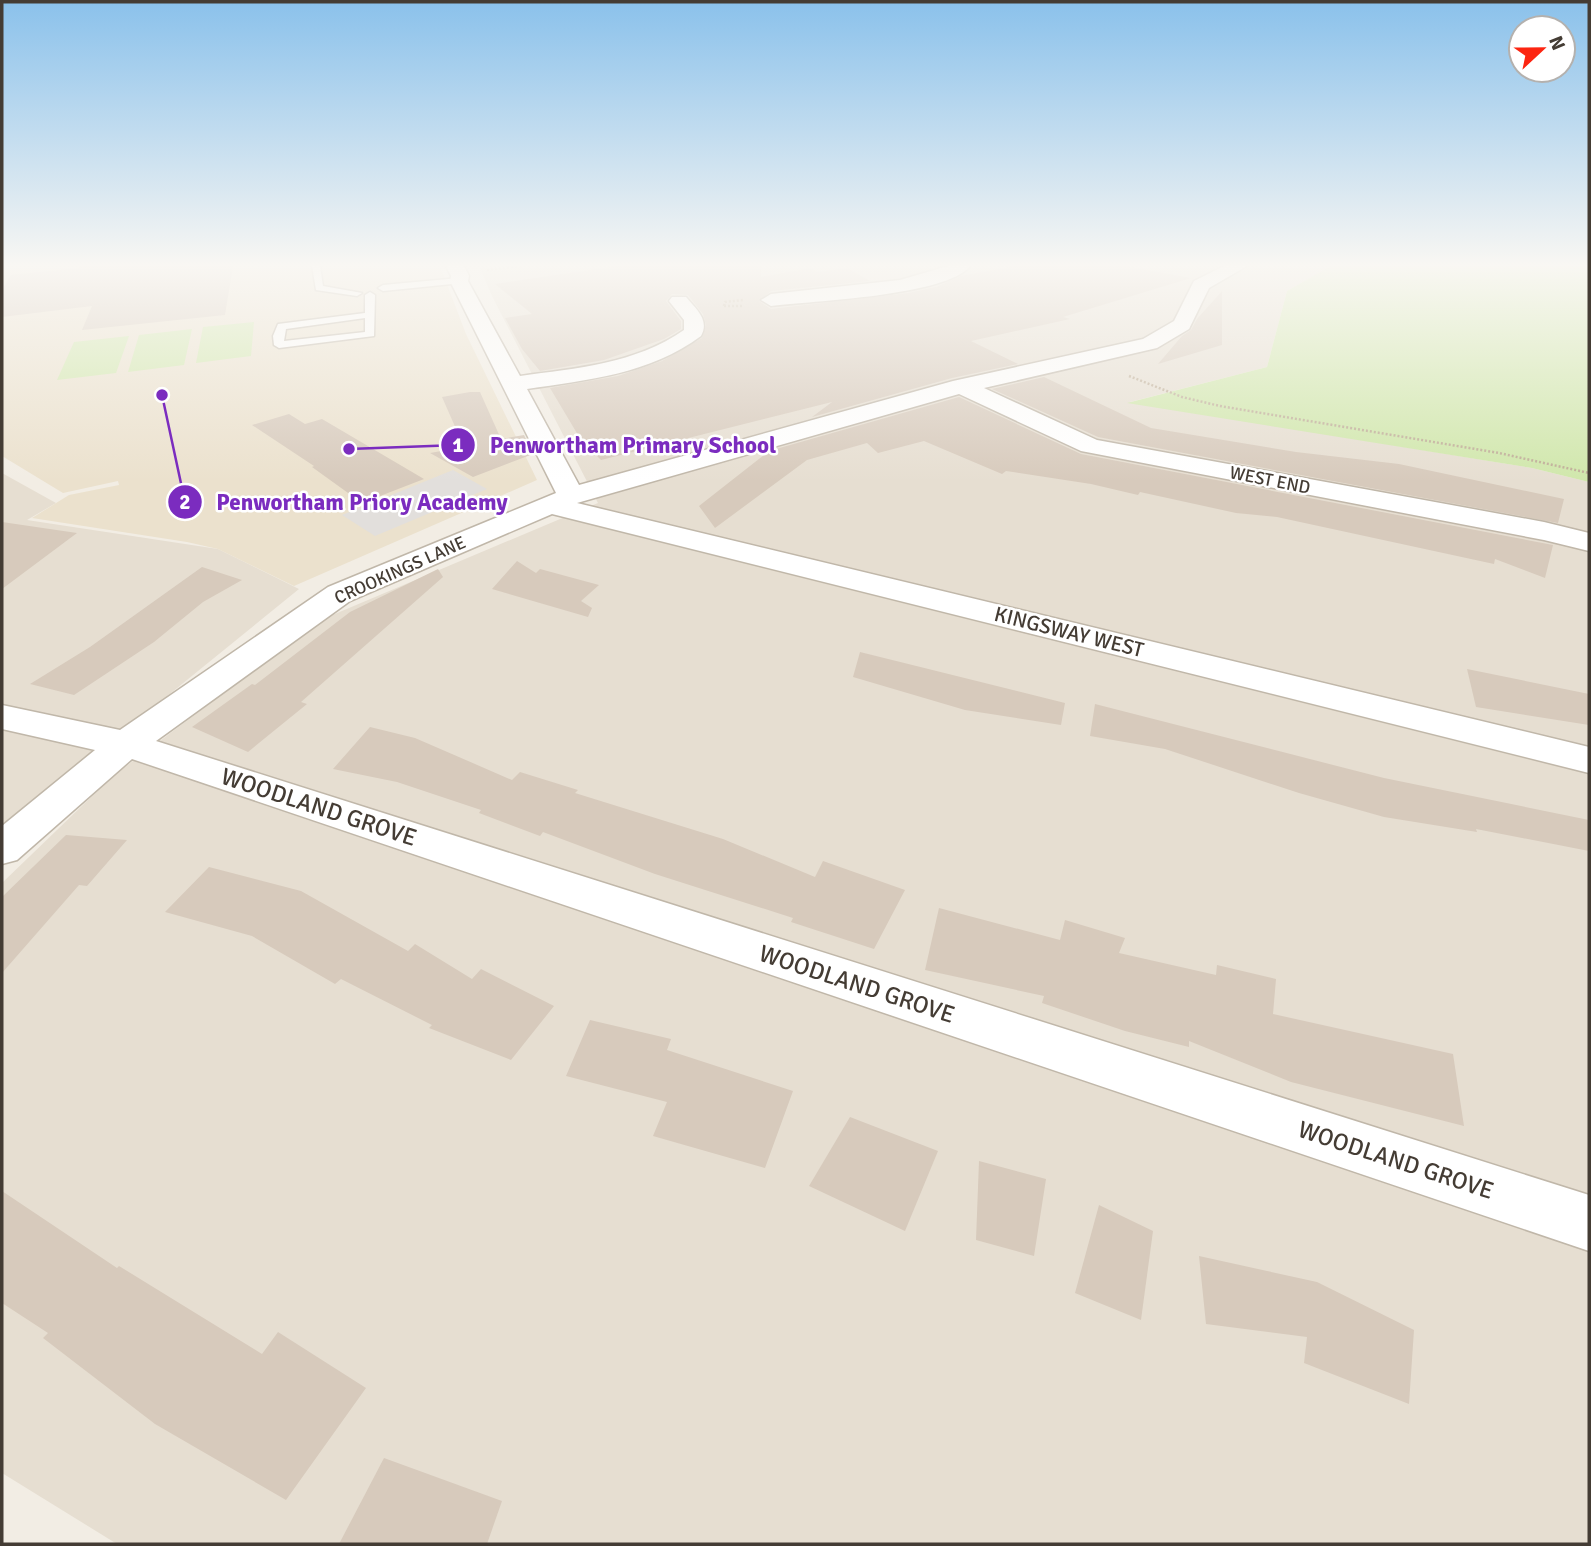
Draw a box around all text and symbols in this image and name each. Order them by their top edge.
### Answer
north arrow [1507,14,1577,84]
text: N [1543,32,1570,54]
callout: Penwortham Primary School [440,423,790,467]
text: Penwortham Primary School [490,431,776,460]
text: 1 [452,432,464,458]
street label: WEST END [1228,461,1312,499]
callout: Penwortham Priory Academy [167,480,522,524]
text: Penwortham Priory Academy [216,488,508,517]
text: 2 [179,489,191,515]
street label: CROOKINGS LANE [331,531,469,609]
street label: KINGSWAY WEST [992,601,1147,663]
street label: WOODLAND GROVE [217,761,421,853]
street label: WOODLAND GROVE [755,938,959,1030]
street label: WOODLAND GROVE [1294,1114,1498,1206]

